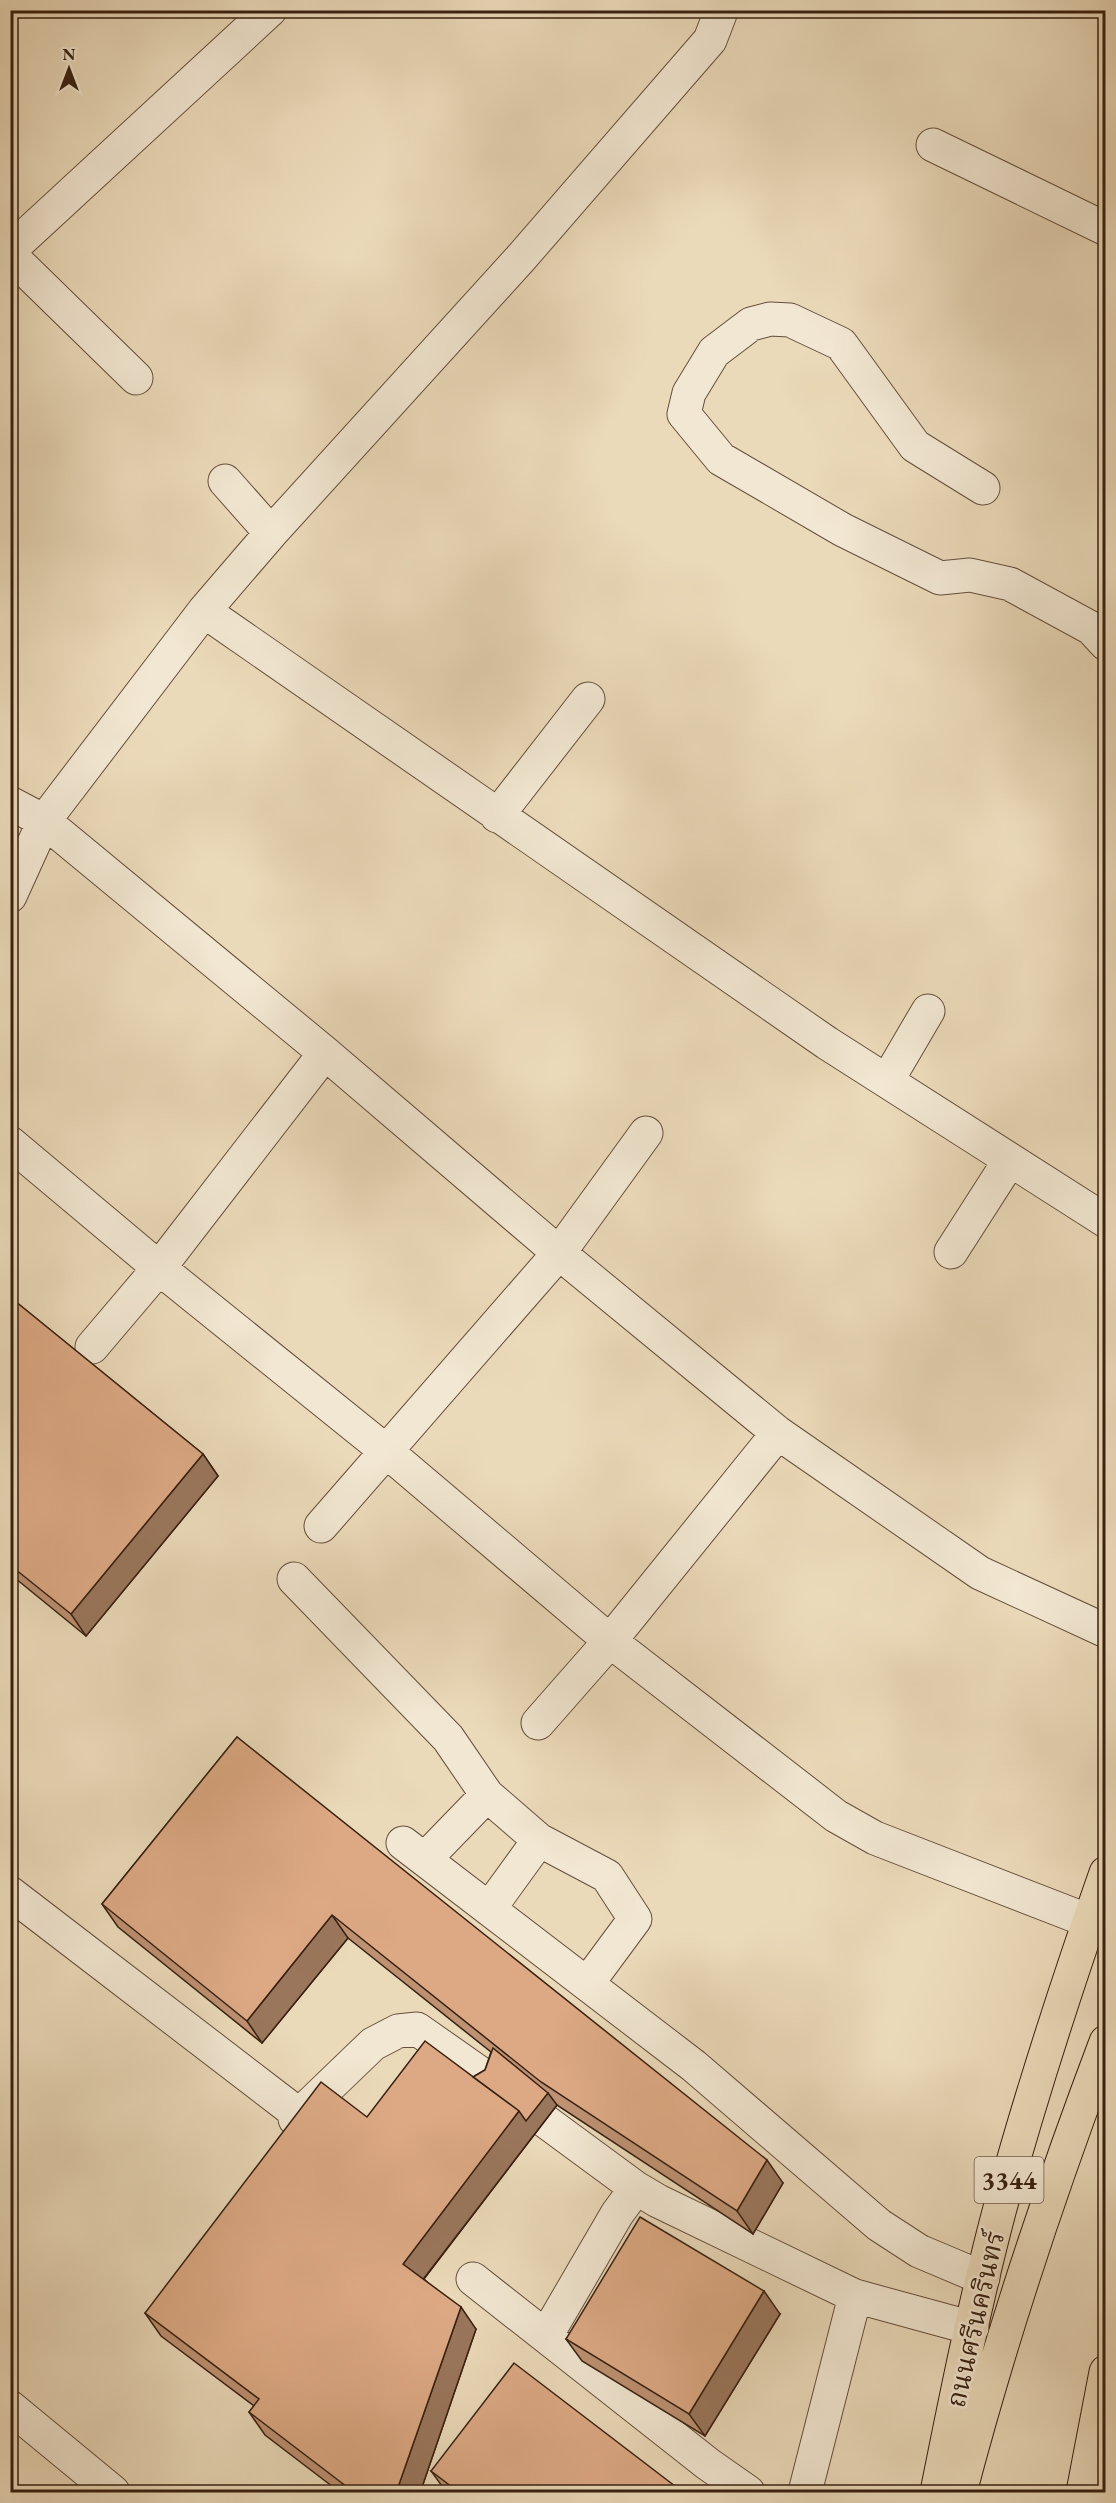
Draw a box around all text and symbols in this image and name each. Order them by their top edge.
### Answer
north arrow [39,39,99,99]
text: N [63,44,76,65]
road number: 3344 [974,2157,1044,2203]
street label: ถนนศรีนครินทร์ [938,2227,1012,2411]

